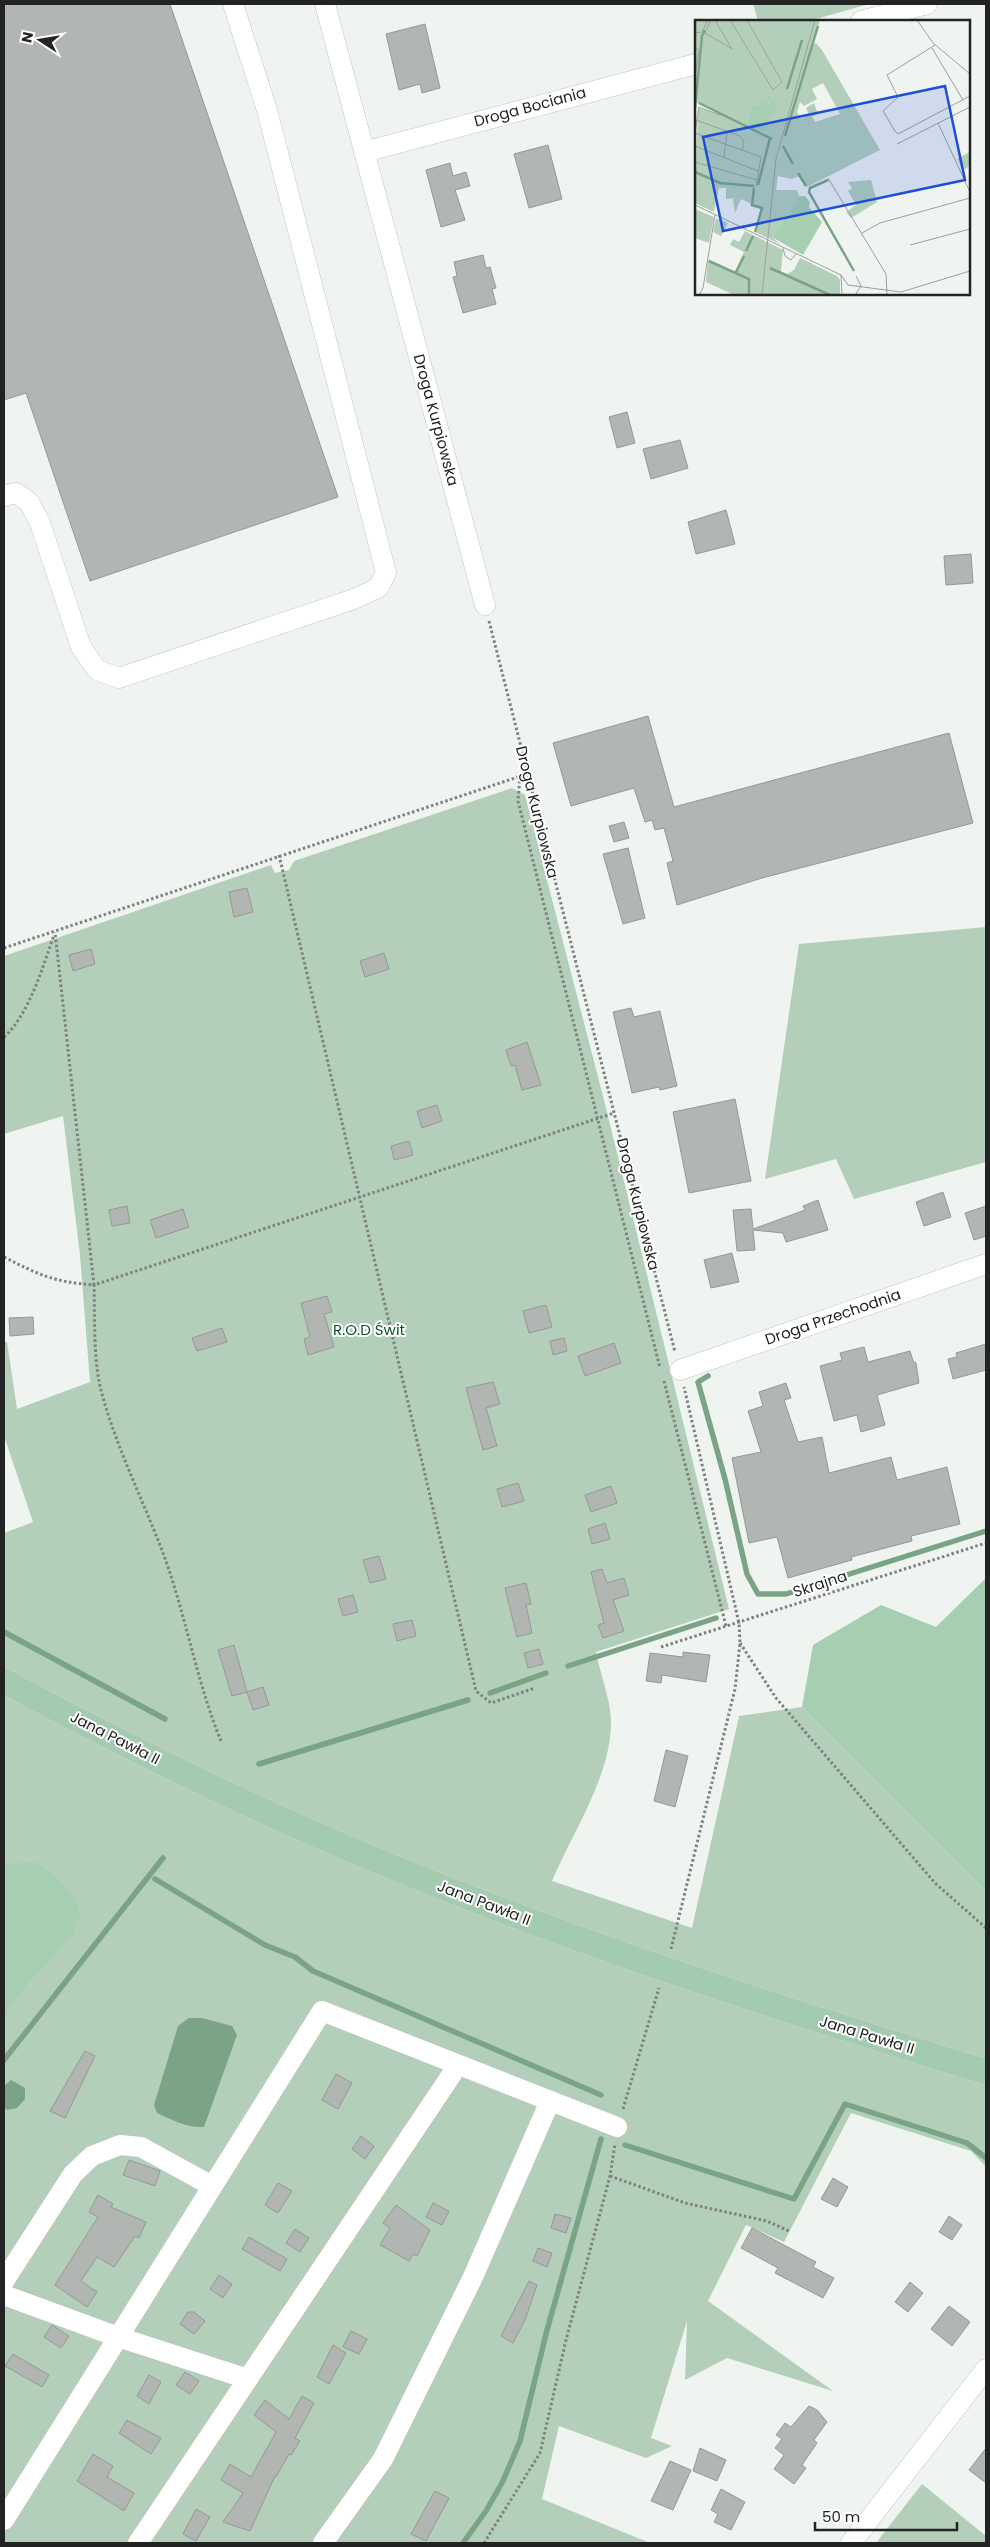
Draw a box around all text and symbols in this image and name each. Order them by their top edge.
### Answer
north arrow [15,15,65,65]
inset map [695,20,970,295]
text: N [16,30,38,45]
street label: Droga Bociania [471,81,588,132]
street label: Droga Kurpiowska [409,352,464,488]
street label: Droga Kurpiowska [511,744,564,880]
street label: Droga Kurpiowska [612,1136,665,1272]
street label: Droga Przechodnia [762,1283,904,1350]
park label: R.O.D Świt [333,1319,405,1340]
street label: Skrajna [790,1565,850,1602]
street label: Jana Pawła II [67,1706,164,1769]
street label: Jana Pawła II [435,1875,534,1930]
street label: Jana Pawła II [817,2010,917,2059]
scale bar [815,2500,958,2532]
text: 50 m [822,2506,860,2527]

